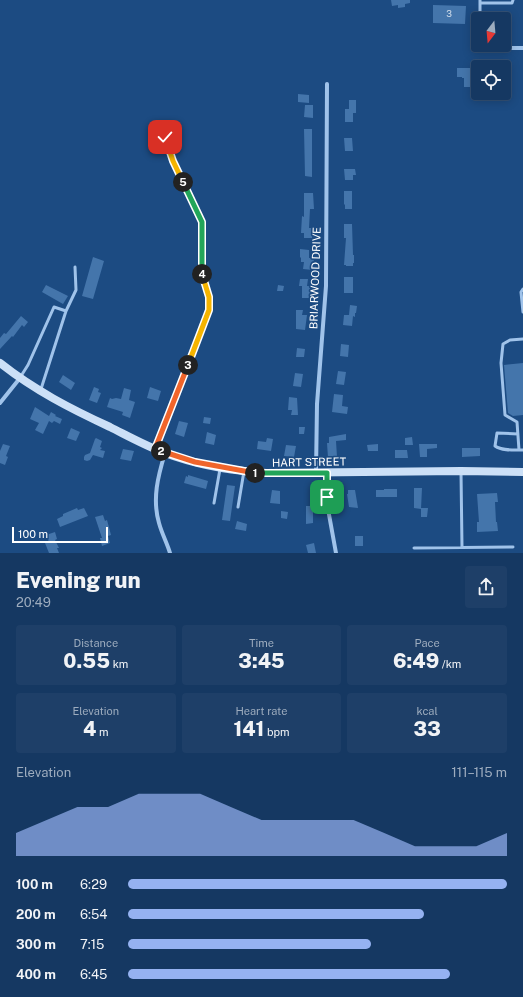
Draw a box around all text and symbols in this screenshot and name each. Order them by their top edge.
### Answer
house number: 3 [446,8,452,19]
north arrow [471,12,511,52]
map controls [471,12,511,100]
button: locate [471,60,511,100]
pin [148,120,182,154]
icon: check [154,126,176,148]
pin: 5 [173,172,193,192]
text: 5 [179,176,187,188]
street label: BRIARWOOD DRIVE [307,227,323,329]
pin: 4 [192,264,212,284]
text: 4 [198,268,206,280]
pin: 3 [178,355,198,375]
text: 3 [184,359,192,371]
pin: 2 [151,441,171,461]
text: 2 [158,445,165,457]
street label: HART STREET [272,455,347,469]
pin: 1 [245,463,265,483]
text: 1 [253,467,257,479]
pin [310,480,344,514]
icon: arrive [316,486,338,508]
scale bar [12,525,108,544]
text: 100 m [18,528,48,540]
button: share [465,566,507,608]
text: Evening run [16,567,141,593]
text: 20:49 [16,595,51,610]
text: Distance [74,637,118,649]
text: Time [249,637,274,649]
text: Pace [415,637,440,649]
text: 0.55 [63,649,110,673]
text: 3:45 [238,649,285,673]
text: 6:49 [393,649,439,673]
text: km [110,658,128,670]
text: /km [439,658,461,670]
text: Elevation [72,705,119,717]
text: Heart rate [235,705,287,717]
text: kcal [417,705,438,717]
text: 4 [83,717,96,741]
text: 141 [233,717,264,741]
text: 33 [414,717,441,741]
text: m [96,726,109,738]
text: bpm [264,726,290,738]
text: Elevation [16,765,71,780]
text: 111–115 m [452,765,507,780]
text: 100 m [16,877,53,892]
text: 6:29 [80,877,107,892]
text: 200 m [16,907,56,922]
text: 6:54 [80,907,108,922]
text: 300 m [16,937,56,952]
text: 7:15 [80,937,104,952]
text: 400 m [16,967,56,982]
text: 6:45 [80,967,107,982]

